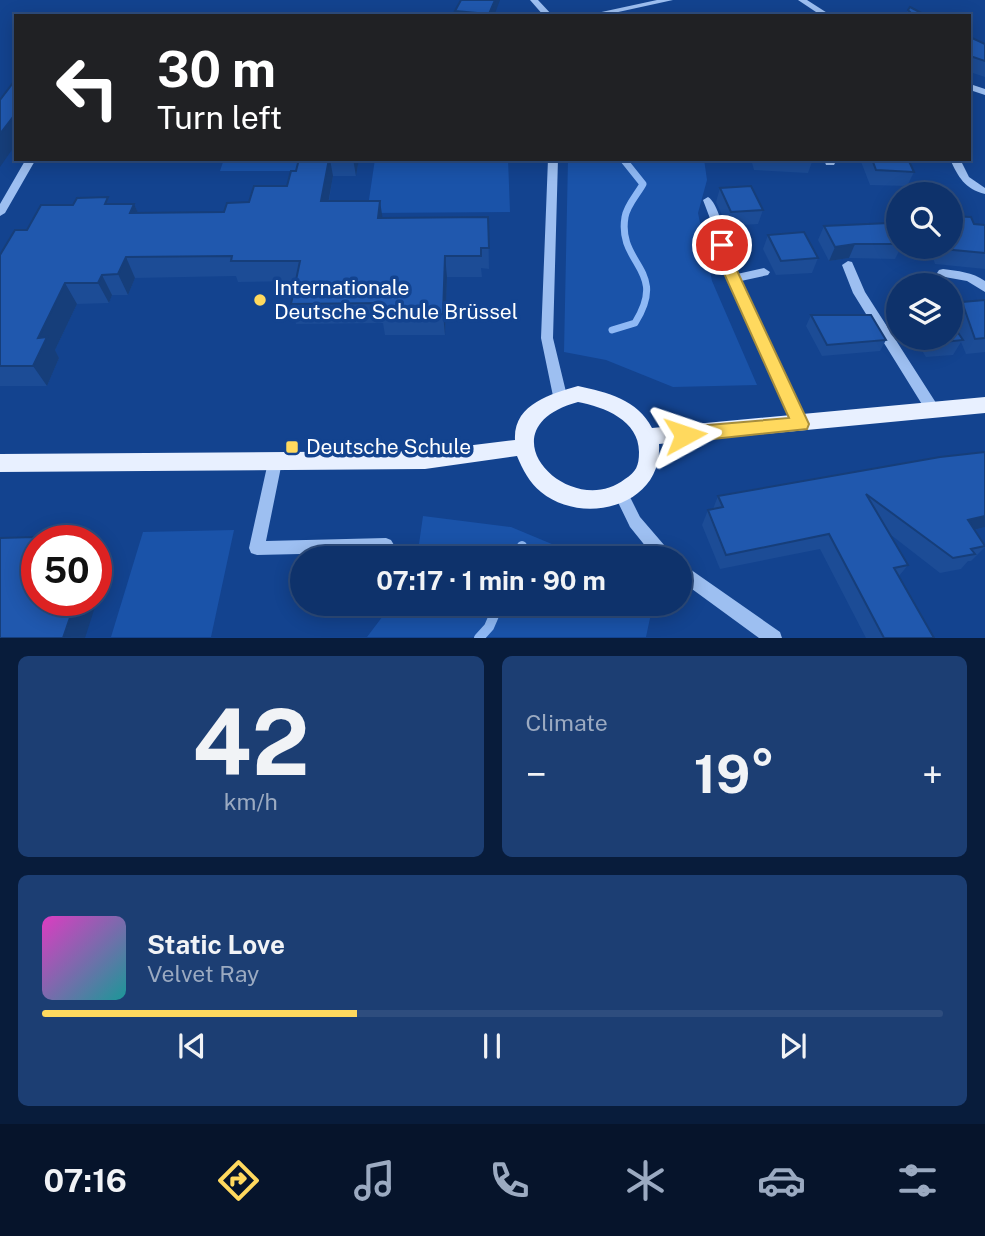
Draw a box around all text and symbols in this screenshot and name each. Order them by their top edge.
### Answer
text: 30 m [157,40,276,98]
icon: left [42,42,133,133]
text: Turn left [157,99,282,136]
map controls [886,182,963,350]
button: search [886,182,963,259]
pin [692,215,752,275]
icon: arrive [703,226,741,264]
button: layers [886,273,963,350]
place label: Internationale Deutsche Schule Brüssel [274,275,518,324]
marker: Internationale Deutsche Schule Brüssel [252,292,268,308]
position arrow [648,398,722,472]
place label: Deutsche Schule [306,434,471,459]
marker: Deutsche Schule [284,439,300,455]
speed limit sign: 50 [21,525,112,616]
text: 07:17 · 1 min · 90 m [376,565,606,596]
text: 42 [192,689,309,795]
text: Climate [526,709,608,736]
text: 19° [694,744,775,805]
text: − [526,752,547,797]
text: + [922,752,943,797]
text: km/h [224,788,278,815]
text: Static Love [147,929,285,960]
text: Velvet Ray [147,960,259,987]
icon: previous [173,1027,211,1065]
icon: pause [473,1027,511,1065]
icon: next [774,1027,812,1065]
icon: directions [214,1156,263,1205]
icon: music [350,1156,399,1205]
icon: phone [485,1156,534,1205]
icon: climate [621,1156,670,1205]
icon: car [757,1156,806,1205]
icon: filters [893,1156,942,1205]
text: 07:16 [43,1162,127,1199]

